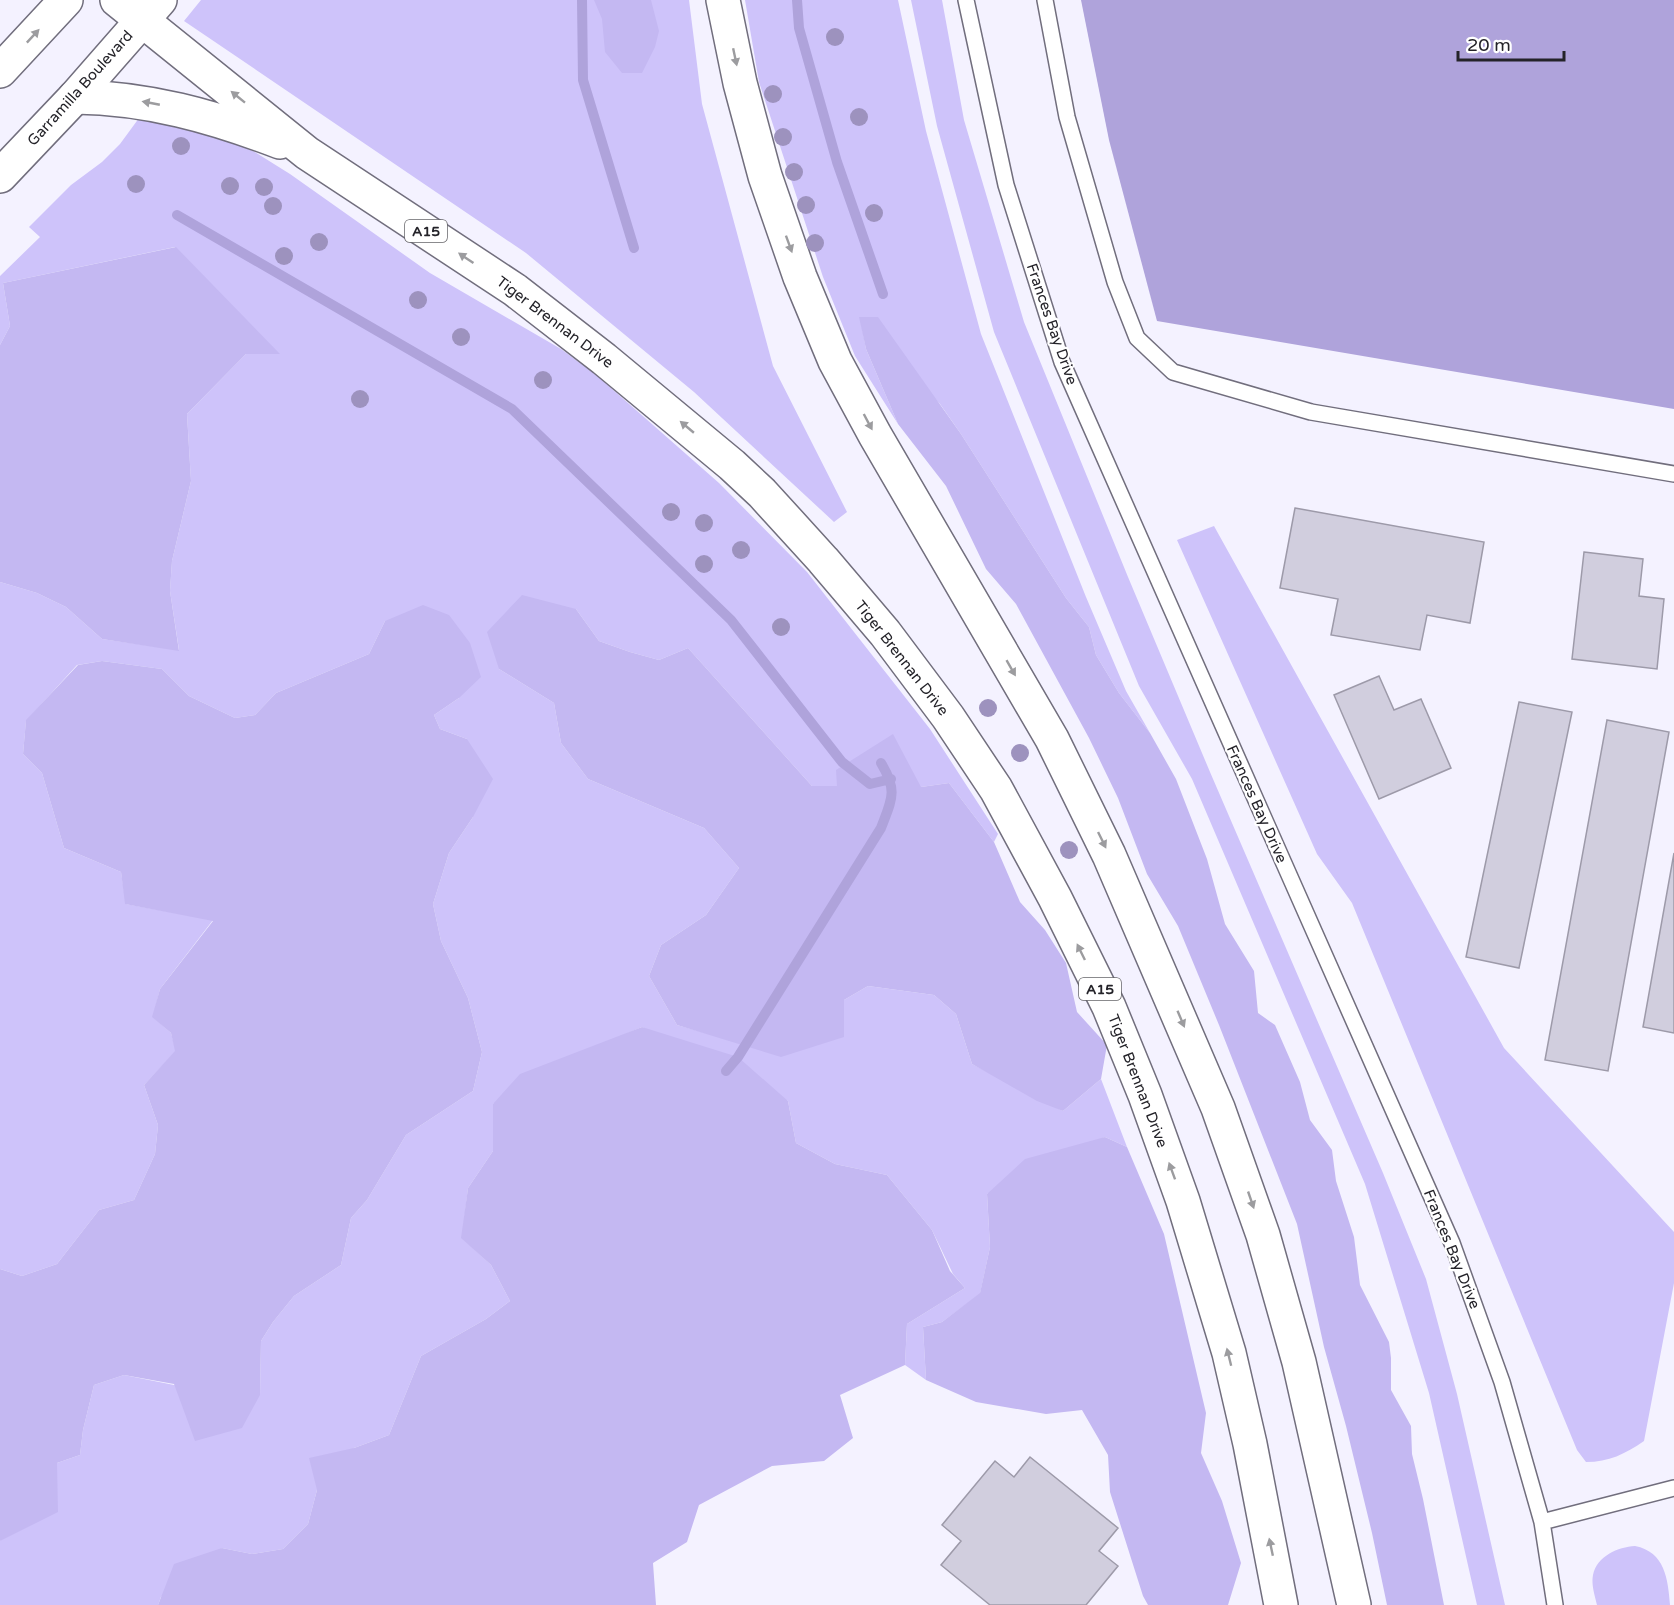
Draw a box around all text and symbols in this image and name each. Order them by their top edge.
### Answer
scale bar [1458,24,1564,62]
street label: Garramilla Boulevard [23,27,137,149]
one-way arrow [26,28,40,43]
text: 20 m [1467,34,1511,56]
one-way arrow [730,48,740,67]
one-way arrow [231,91,246,104]
one-way arrow [142,98,161,107]
road number: A15 [405,220,447,242]
one-way arrow [784,235,794,253]
one-way arrow [458,253,474,264]
street label: Frances Bay Drive [1023,261,1081,387]
street label: Tiger Brennan Drive [493,272,617,372]
one-way arrow [863,414,873,431]
one-way arrow [679,421,695,434]
street label: Tiger Brennan Drive [851,597,953,719]
one-way arrow [1006,660,1016,677]
street label: Frances Bay Drive [1223,742,1291,866]
one-way arrow [1097,832,1106,849]
one-way arrow [1077,943,1086,960]
road number: A15 [1079,978,1121,1000]
one-way arrow [1176,1010,1186,1028]
street label: Tiger Brennan Drive [1104,1012,1172,1150]
one-way arrow [1166,1162,1176,1180]
street label: Frances Bay Drive [1420,1187,1484,1311]
one-way arrow [1247,1191,1257,1209]
one-way arrow [1224,1348,1234,1366]
one-way arrow [1266,1538,1275,1557]

